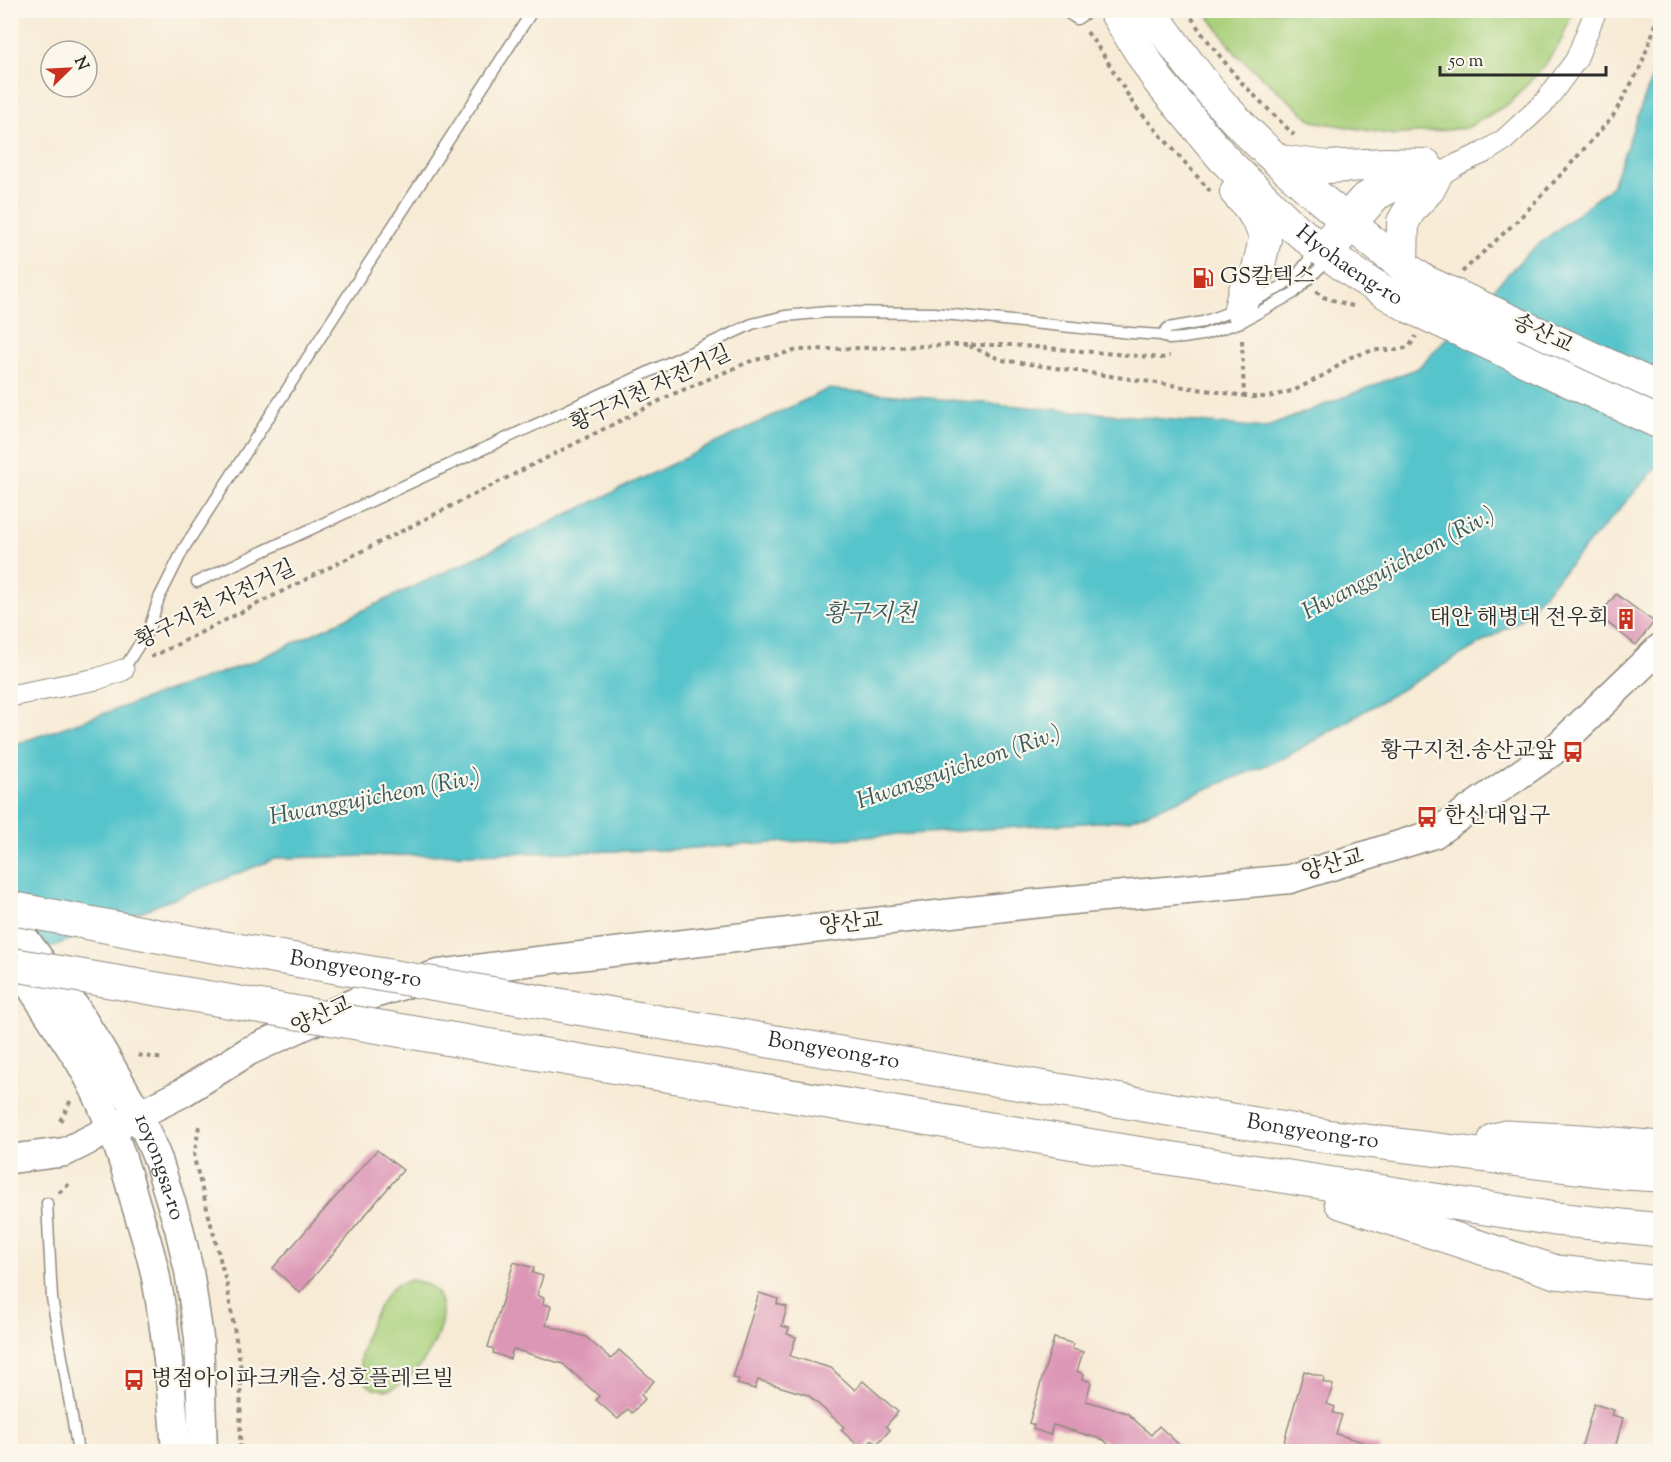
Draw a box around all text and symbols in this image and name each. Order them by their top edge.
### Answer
north arrow [39,39,99,99]
scale bar [1440,39,1606,77]
text: 50 m [1448,49,1484,75]
text: N [67,53,94,75]
street label: Hyohaeng-ro [1288,218,1409,315]
place label: GS칼텍스 [1220,262,1315,294]
fuel station icon: GS칼텍스 [1191,266,1215,290]
street label: 송산교 [1506,307,1578,363]
street label: 황구지천 자전거길 [565,339,737,441]
water label: Hwanggujicheon (Riv.) [1297,499,1501,629]
street label: 황구지천 자전거길 [130,553,302,659]
water label: 황구지천 [824,598,918,632]
place label: 태안 해병대 전우회 [1430,603,1609,635]
building icon: 태안 해병대 전우회 [1614,607,1638,631]
water label: Hwanggujicheon (Riv.) [852,717,1066,819]
place label: 황구지천.송산교앞 [1380,736,1557,768]
bus stop icon: 황구지천.송산교앞 [1561,740,1585,764]
water label: Hwanggujicheon (Riv.) [267,761,483,835]
place label: 한신대입구 [1444,801,1550,833]
bus stop icon: 한신대입구 [1415,805,1439,829]
street label: 양산교 [1298,841,1368,891]
street label: 양산교 [818,906,884,944]
street label: Bongyeong-ro [287,943,424,997]
street label: 양산교 [286,989,358,1045]
street label: Bongyeong-ro [765,1025,902,1079]
street label: Bongyeong-ro [1244,1107,1381,1158]
street label: 10yongsa-ro [125,1109,192,1224]
place label: 병점아이파크캐슬.성호플레르빌 [151,1364,454,1396]
bus stop icon: 병점아이파크캐슬.성호플레르빌 [122,1368,146,1392]

